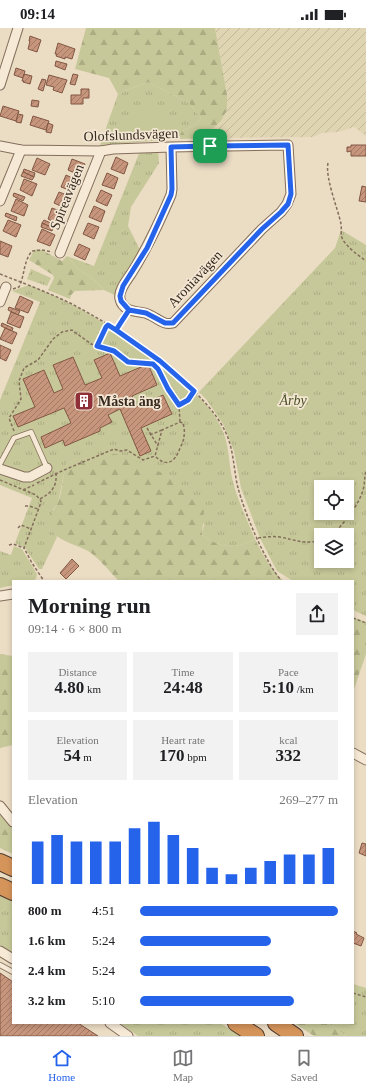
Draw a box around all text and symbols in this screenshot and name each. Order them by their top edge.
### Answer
text: 09:14 [20,6,55,22]
street label: Olofslundsvägen [83,126,179,144]
pin [193,129,227,163]
icon: arrive [199,135,221,157]
street label: Spireavägen [47,162,87,232]
street label: Aroniavägen [165,247,225,311]
building icon: Måsta äng [73,390,95,412]
park label: Årby [278,393,307,408]
place label: Måsta äng [98,394,161,409]
map controls [314,480,354,568]
button: locate [314,480,354,520]
button: layers [314,528,354,568]
text: Morning run [28,593,151,618]
button: share [296,593,338,635]
text: 09:14 · 6 × 800 m [28,621,122,636]
text: Distance [58,666,97,678]
text: Time [172,666,194,678]
text: Pace [278,666,299,678]
text: 4.80 [54,678,84,697]
text: 24:48 [163,678,203,697]
text: 5:10 [263,678,294,697]
text: km [84,683,101,695]
text: /km [294,683,314,695]
text: Elevation [57,734,99,746]
text: Heart rate [161,734,205,746]
text: kcal [279,734,297,746]
text: 54 [64,746,81,765]
text: 170 [159,746,185,765]
text: 332 [276,746,301,765]
text: m [81,751,92,763]
text: bpm [185,751,207,763]
text: Elevation [28,792,78,807]
text: 269–277 m [279,792,338,807]
text: 800 m [28,903,62,918]
text: 4:51 [92,903,115,918]
text: 1.6 km [28,933,66,948]
text: 5:24 [92,933,115,948]
text: 2.4 km [28,963,66,978]
text: 5:24 [92,963,115,978]
text: 3.2 km [28,993,66,1008]
text: 5:10 [92,993,115,1008]
tab: Home [48,1047,75,1083]
tab: Map [172,1047,194,1083]
tab: Saved [291,1047,318,1083]

